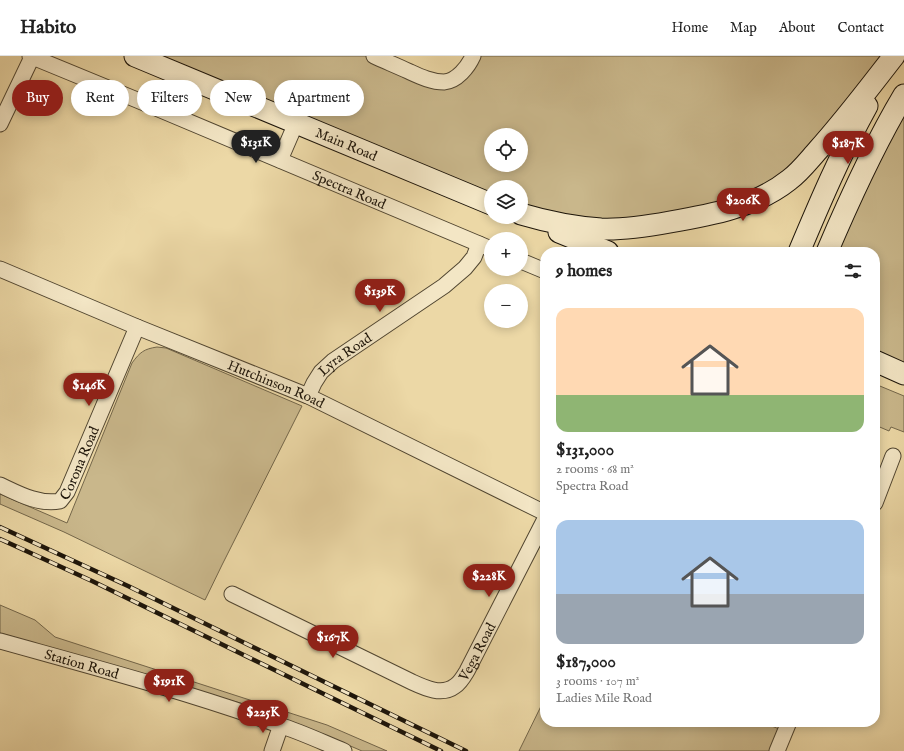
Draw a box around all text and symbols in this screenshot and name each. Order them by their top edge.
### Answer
text: Habito [20,16,76,40]
text: Home [672,19,708,37]
text: Map [730,19,757,37]
text: About [779,19,815,37]
text: Contact [837,19,884,37]
chip: Buy [12,80,63,116]
chip: Rent [71,80,129,116]
chip: Filters [137,80,202,116]
chip: New [210,80,266,116]
chip: Apartment [274,80,364,116]
street label: Main Road [313,124,380,166]
map controls [484,128,528,328]
button: locate [484,128,528,172]
pin: $131K [228,130,284,164]
pin: $187K [820,131,876,165]
text: $131K [240,134,272,151]
text: $187K [832,135,864,152]
street label: Spectra Road [309,167,389,214]
button: layers [484,180,528,224]
pin: $206K [715,188,771,222]
text: $206K [726,192,760,209]
button: + [484,232,528,276]
icon: filters [842,260,864,282]
text: 9 homes [556,261,612,282]
pin: $139K [352,279,408,313]
text: $139K [364,283,396,300]
button: − [484,284,528,328]
street label: Lyra Road [314,329,376,380]
icon: home [674,334,746,406]
street label: Hutchinson Road [225,356,328,413]
pin: $146K [61,373,117,407]
text: $146K [72,377,106,394]
street label: Corona Road [56,423,104,504]
text: $131,000 [556,440,614,461]
text: 2 rooms · 68 m² [556,461,634,478]
text: Spectra Road [556,478,628,495]
icon: home [674,546,746,618]
pin: $228K [461,564,517,598]
text: $228K [472,568,506,585]
street label: Vega Road [455,619,501,685]
pin: $167K [305,625,361,659]
text: $167K [316,629,350,646]
street label: Station Road [42,646,121,684]
text: $187,000 [556,652,616,673]
pin: $191K [141,669,197,703]
text: $191K [153,673,185,690]
text: 3 rooms · 107 m² [556,673,639,690]
text: Ladies Mile Road [556,690,652,707]
pin: $225K [235,700,291,734]
text: $225K [246,704,280,721]

